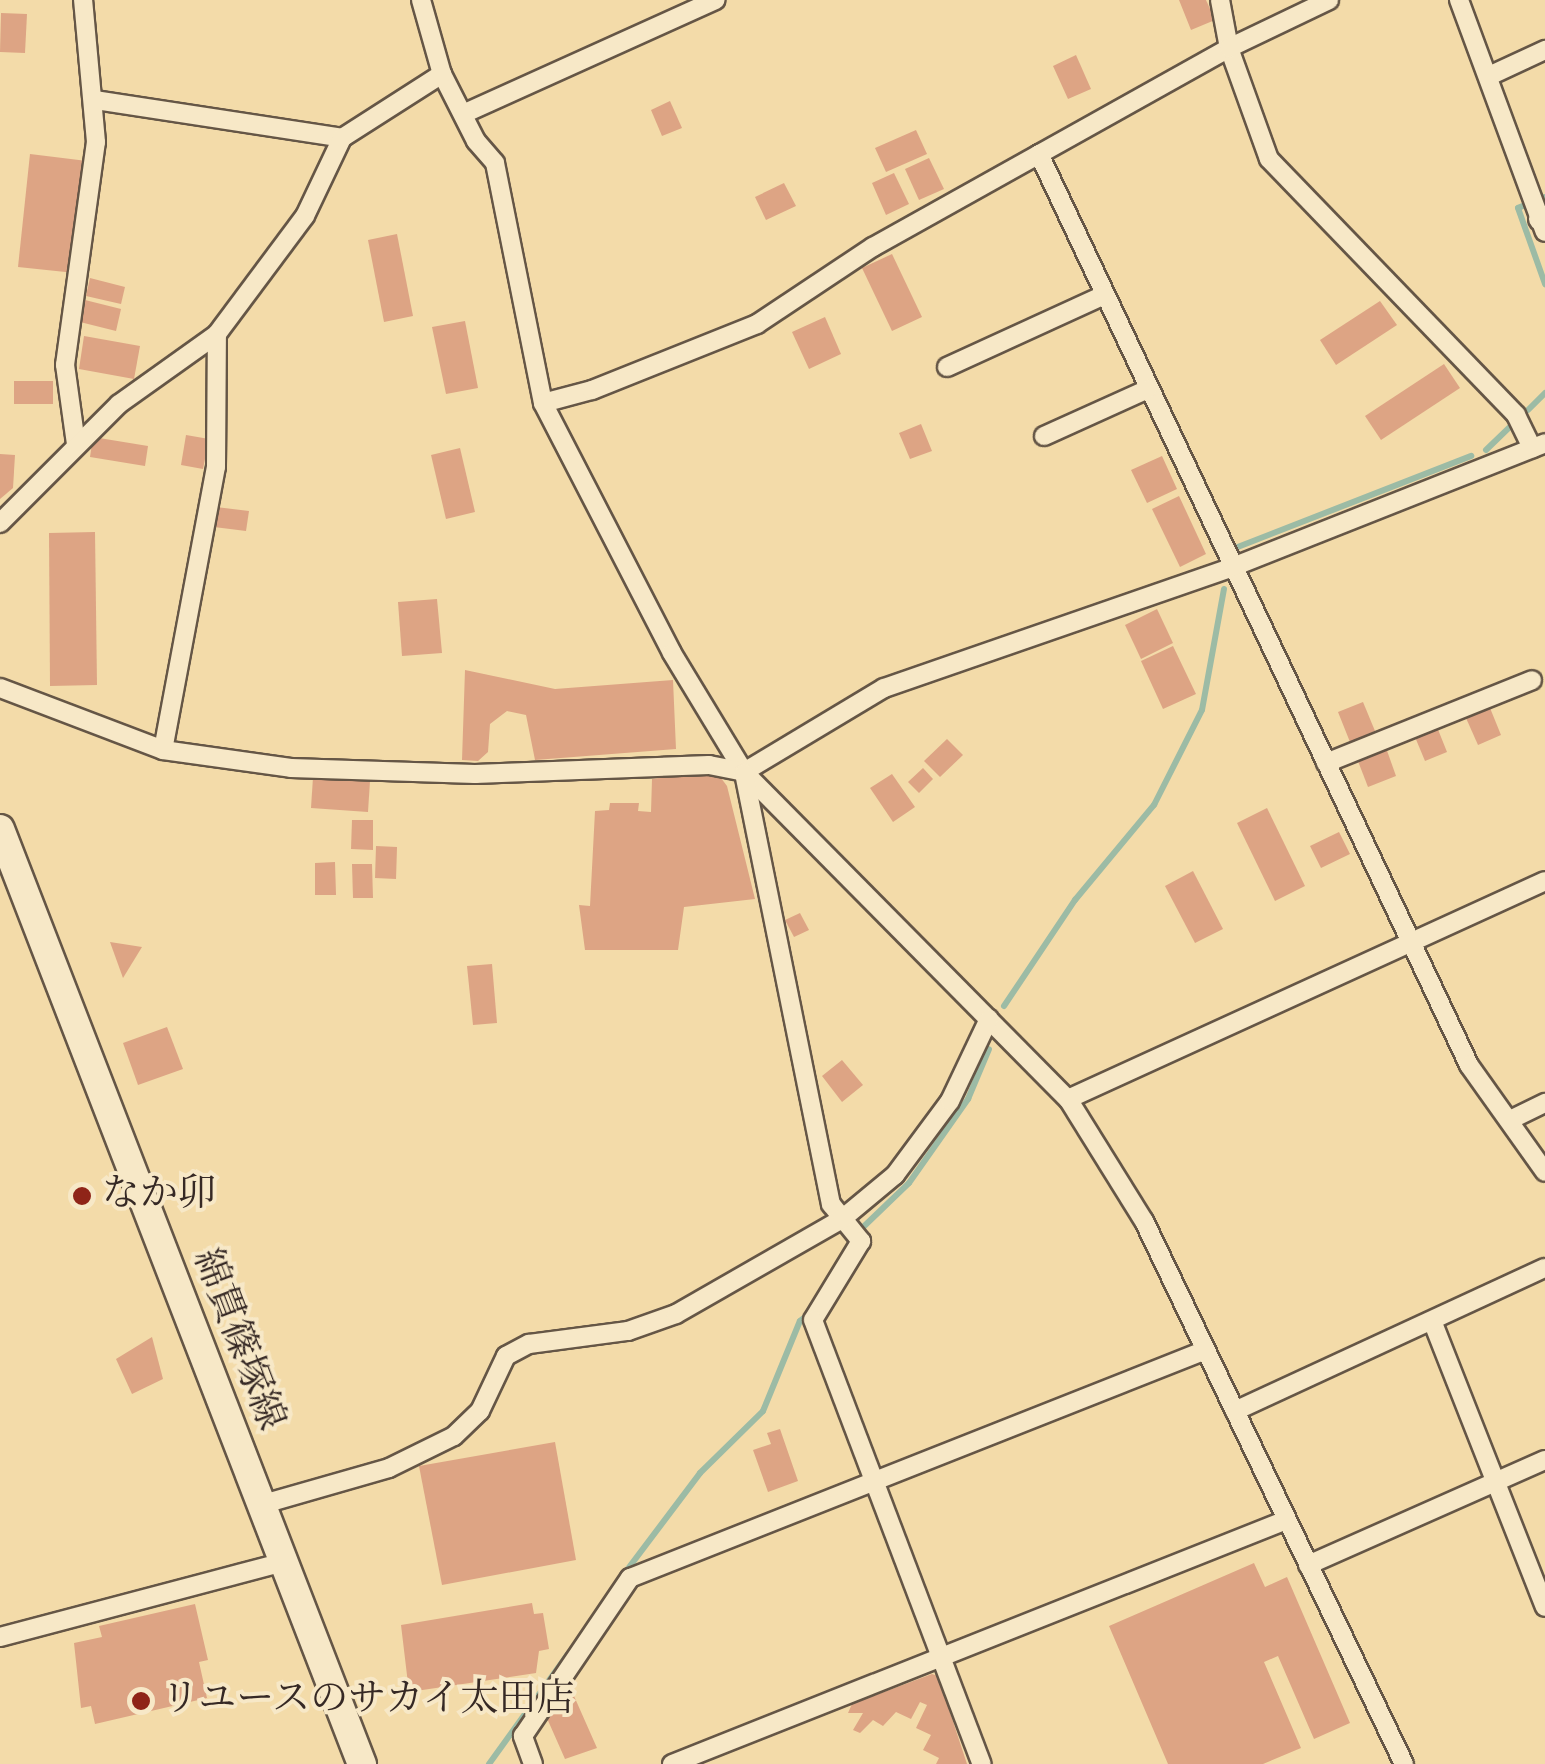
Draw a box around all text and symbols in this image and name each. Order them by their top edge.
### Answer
place label: なか卯 [102,1173,216,1219]
marker: なか卯 [71,1185,93,1207]
street label: 綿貫篠塚線 [182,1243,292,1437]
place label: リユースのサカイ太田店 [161,1678,579,1724]
marker: リユースのサカイ太田店 [130,1690,152,1712]

